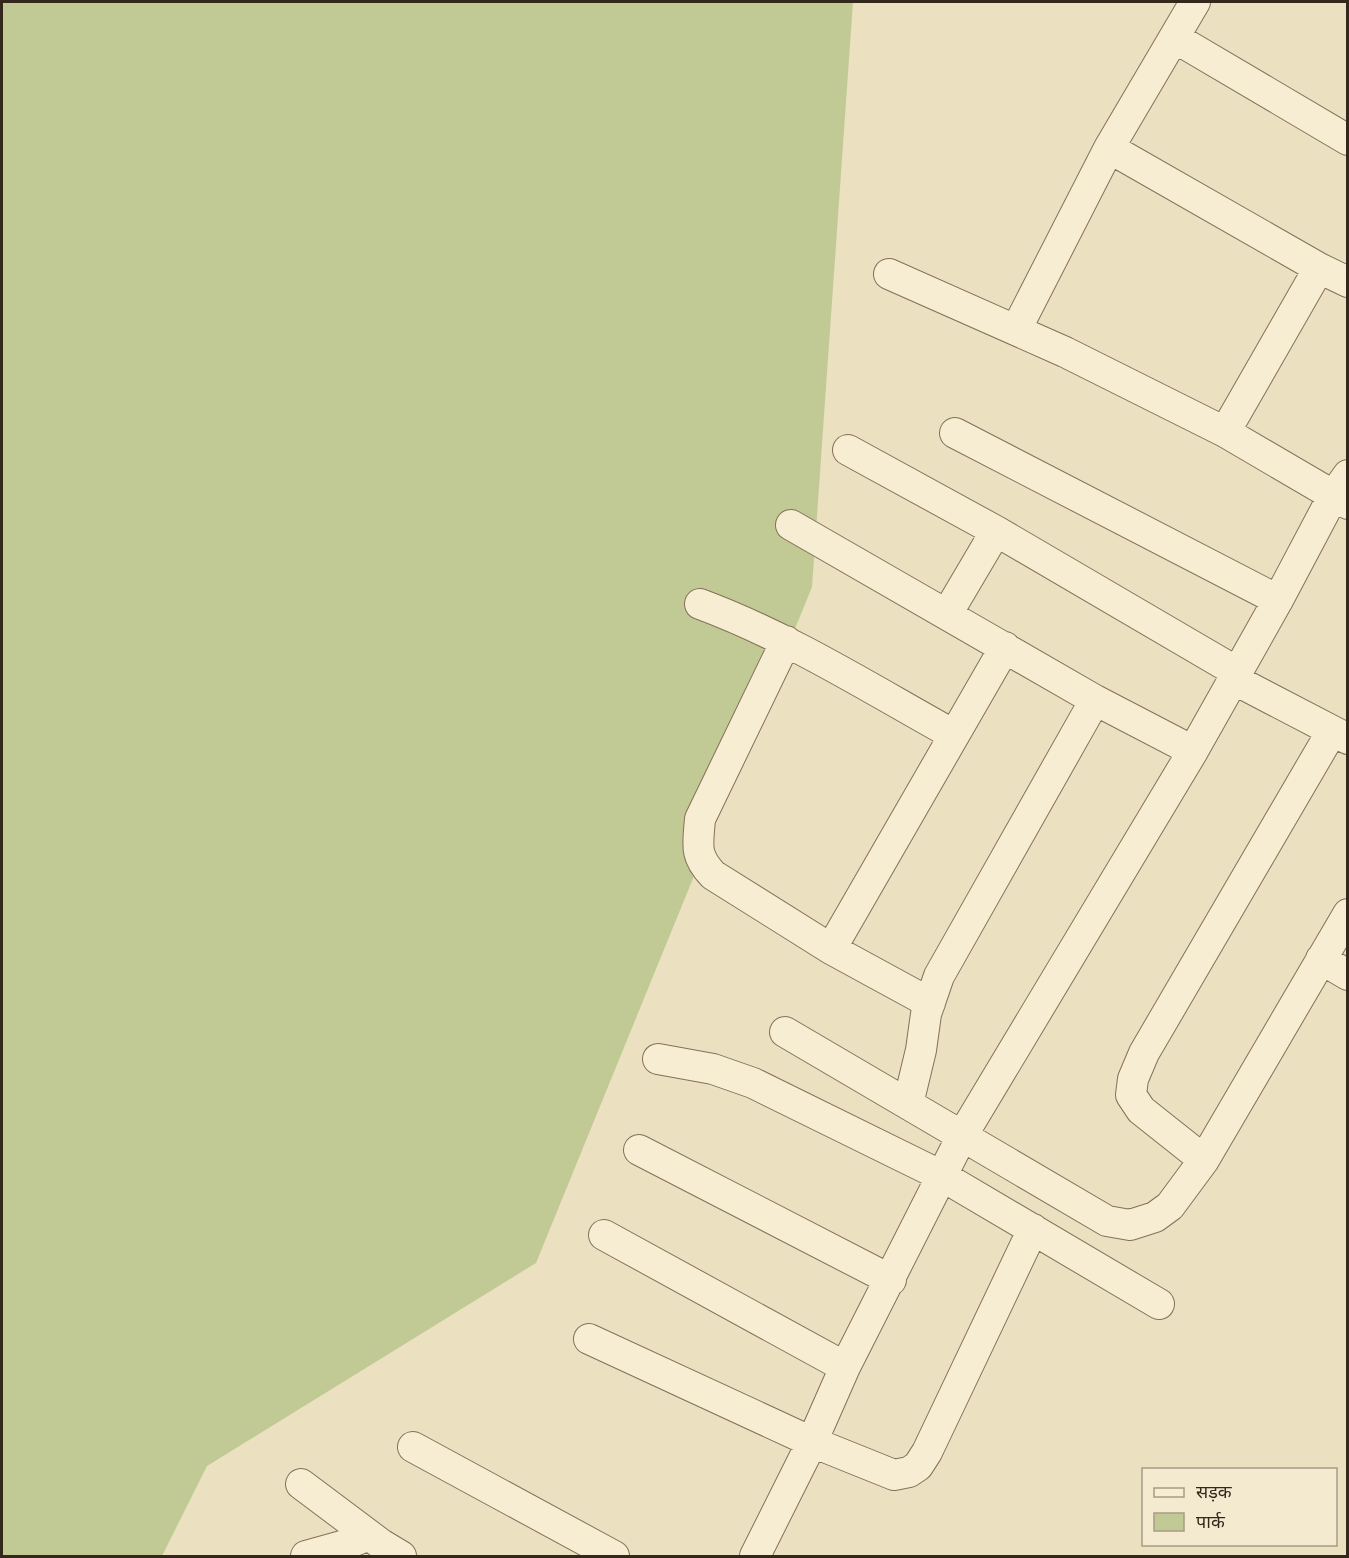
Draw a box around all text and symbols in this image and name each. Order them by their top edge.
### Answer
legend [1142,1468,1337,1546]
text: सड़क [1196,1479,1233,1504]
text: पार्क [1196,1509,1226,1534]

